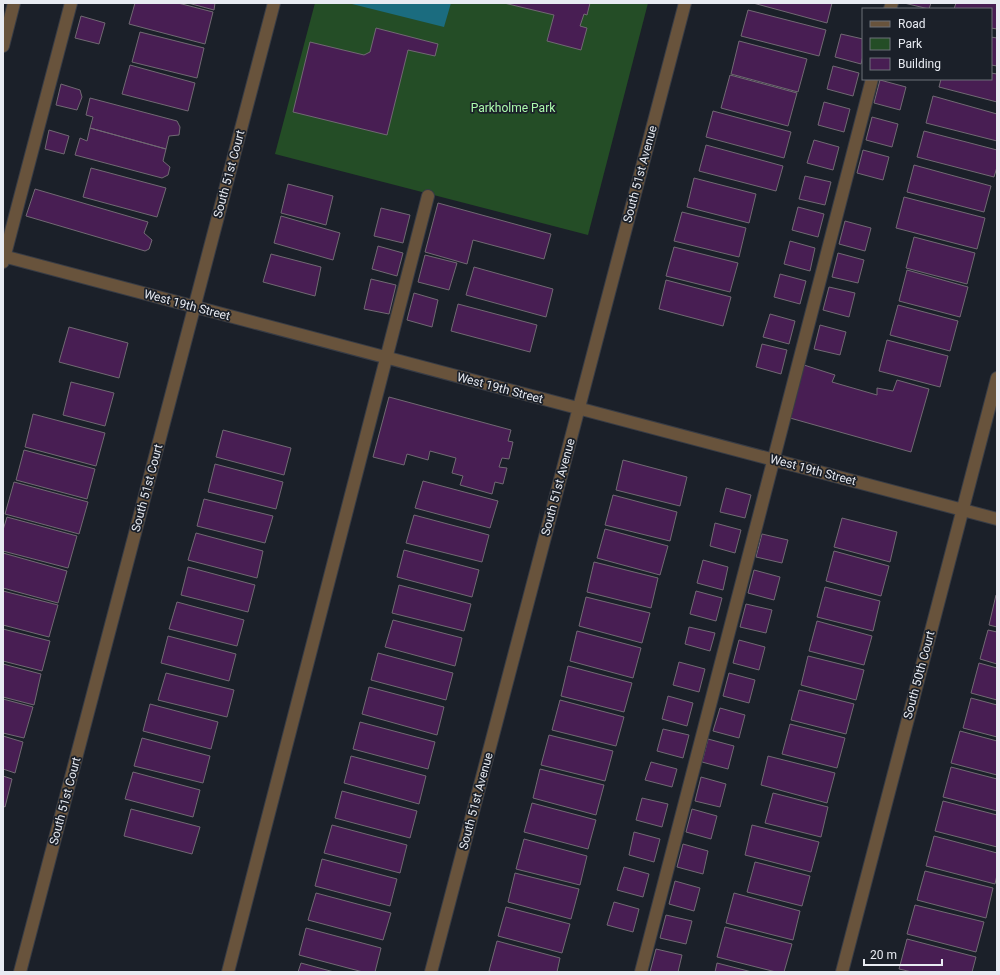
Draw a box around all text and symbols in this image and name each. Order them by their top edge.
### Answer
legend [862,8,992,80]
text: Road [898,17,926,31]
text: Park [898,37,923,51]
text: Building [898,57,941,71]
park label: Parkholme Park [471,101,556,115]
street label: South 51st Avenue [620,124,660,224]
street label: South 51st Court [211,129,247,219]
street label: West 19th Street [142,287,232,323]
street label: West 19th Street [455,370,545,406]
street label: South 51st Avenue [538,437,578,537]
street label: South 51st Court [129,443,165,533]
street label: West 19th Street [768,452,858,488]
street label: South 50th Court [901,629,938,721]
street label: South 51st Avenue [456,751,496,851]
street label: South 51st Court [47,756,83,846]
scale bar [864,941,942,967]
text: 20 m [870,948,897,962]

